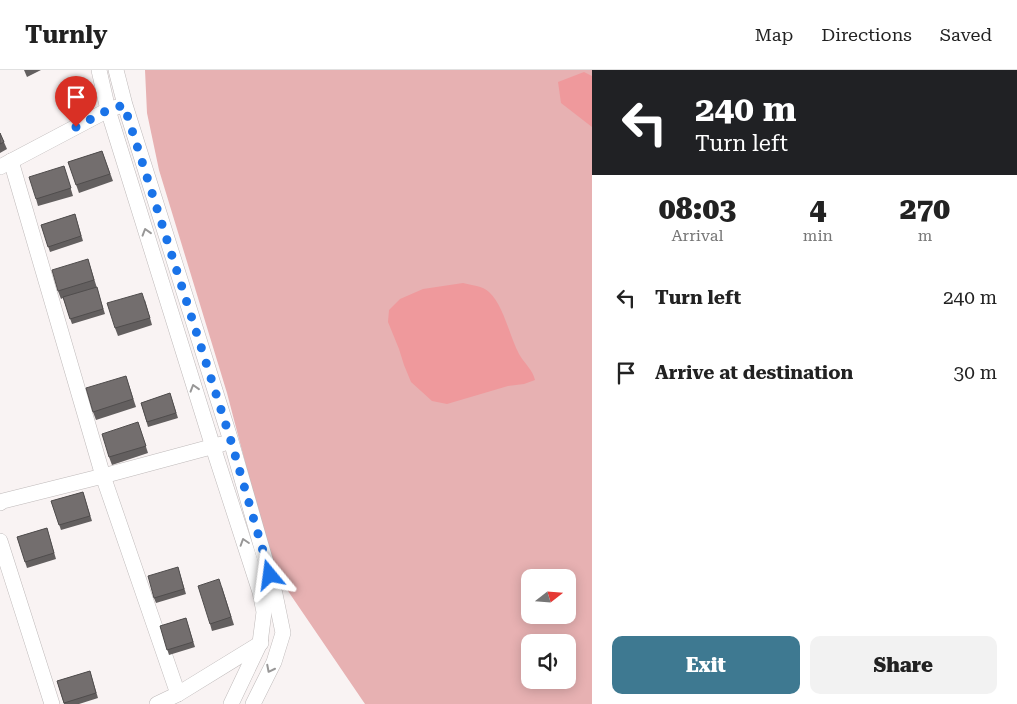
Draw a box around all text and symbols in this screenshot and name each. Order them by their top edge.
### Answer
text: Turnly [25,21,108,49]
text: Map [755,24,793,45]
text: Directions [821,24,912,45]
text: Saved [940,24,992,45]
pin [55,76,97,127]
icon: arrive [62,83,90,111]
text: 240 m [695,89,796,130]
icon: left [612,90,677,155]
text: Turn left [695,131,788,156]
text: 08:03 [659,191,736,226]
text: 4 [809,191,826,226]
text: 270 [900,191,950,226]
text: Arrival [671,226,723,245]
text: min [803,226,833,245]
text: m [918,226,932,245]
one-way arrow [142,229,152,237]
icon: left [612,284,640,312]
text: Turn left [655,286,741,309]
text: 240 m [943,286,997,309]
icon: arrive [612,359,640,387]
text: Arrive at destination [655,361,853,384]
text: 30 m [954,361,997,384]
one-way arrow [190,384,200,392]
one-way arrow [240,539,250,547]
position arrow [243,548,295,600]
north arrow [521,569,576,624]
map controls [521,569,576,689]
button: sound [521,634,576,689]
button: Exit [612,636,800,694]
button: Share [810,636,997,694]
one-way arrow [266,664,276,673]

